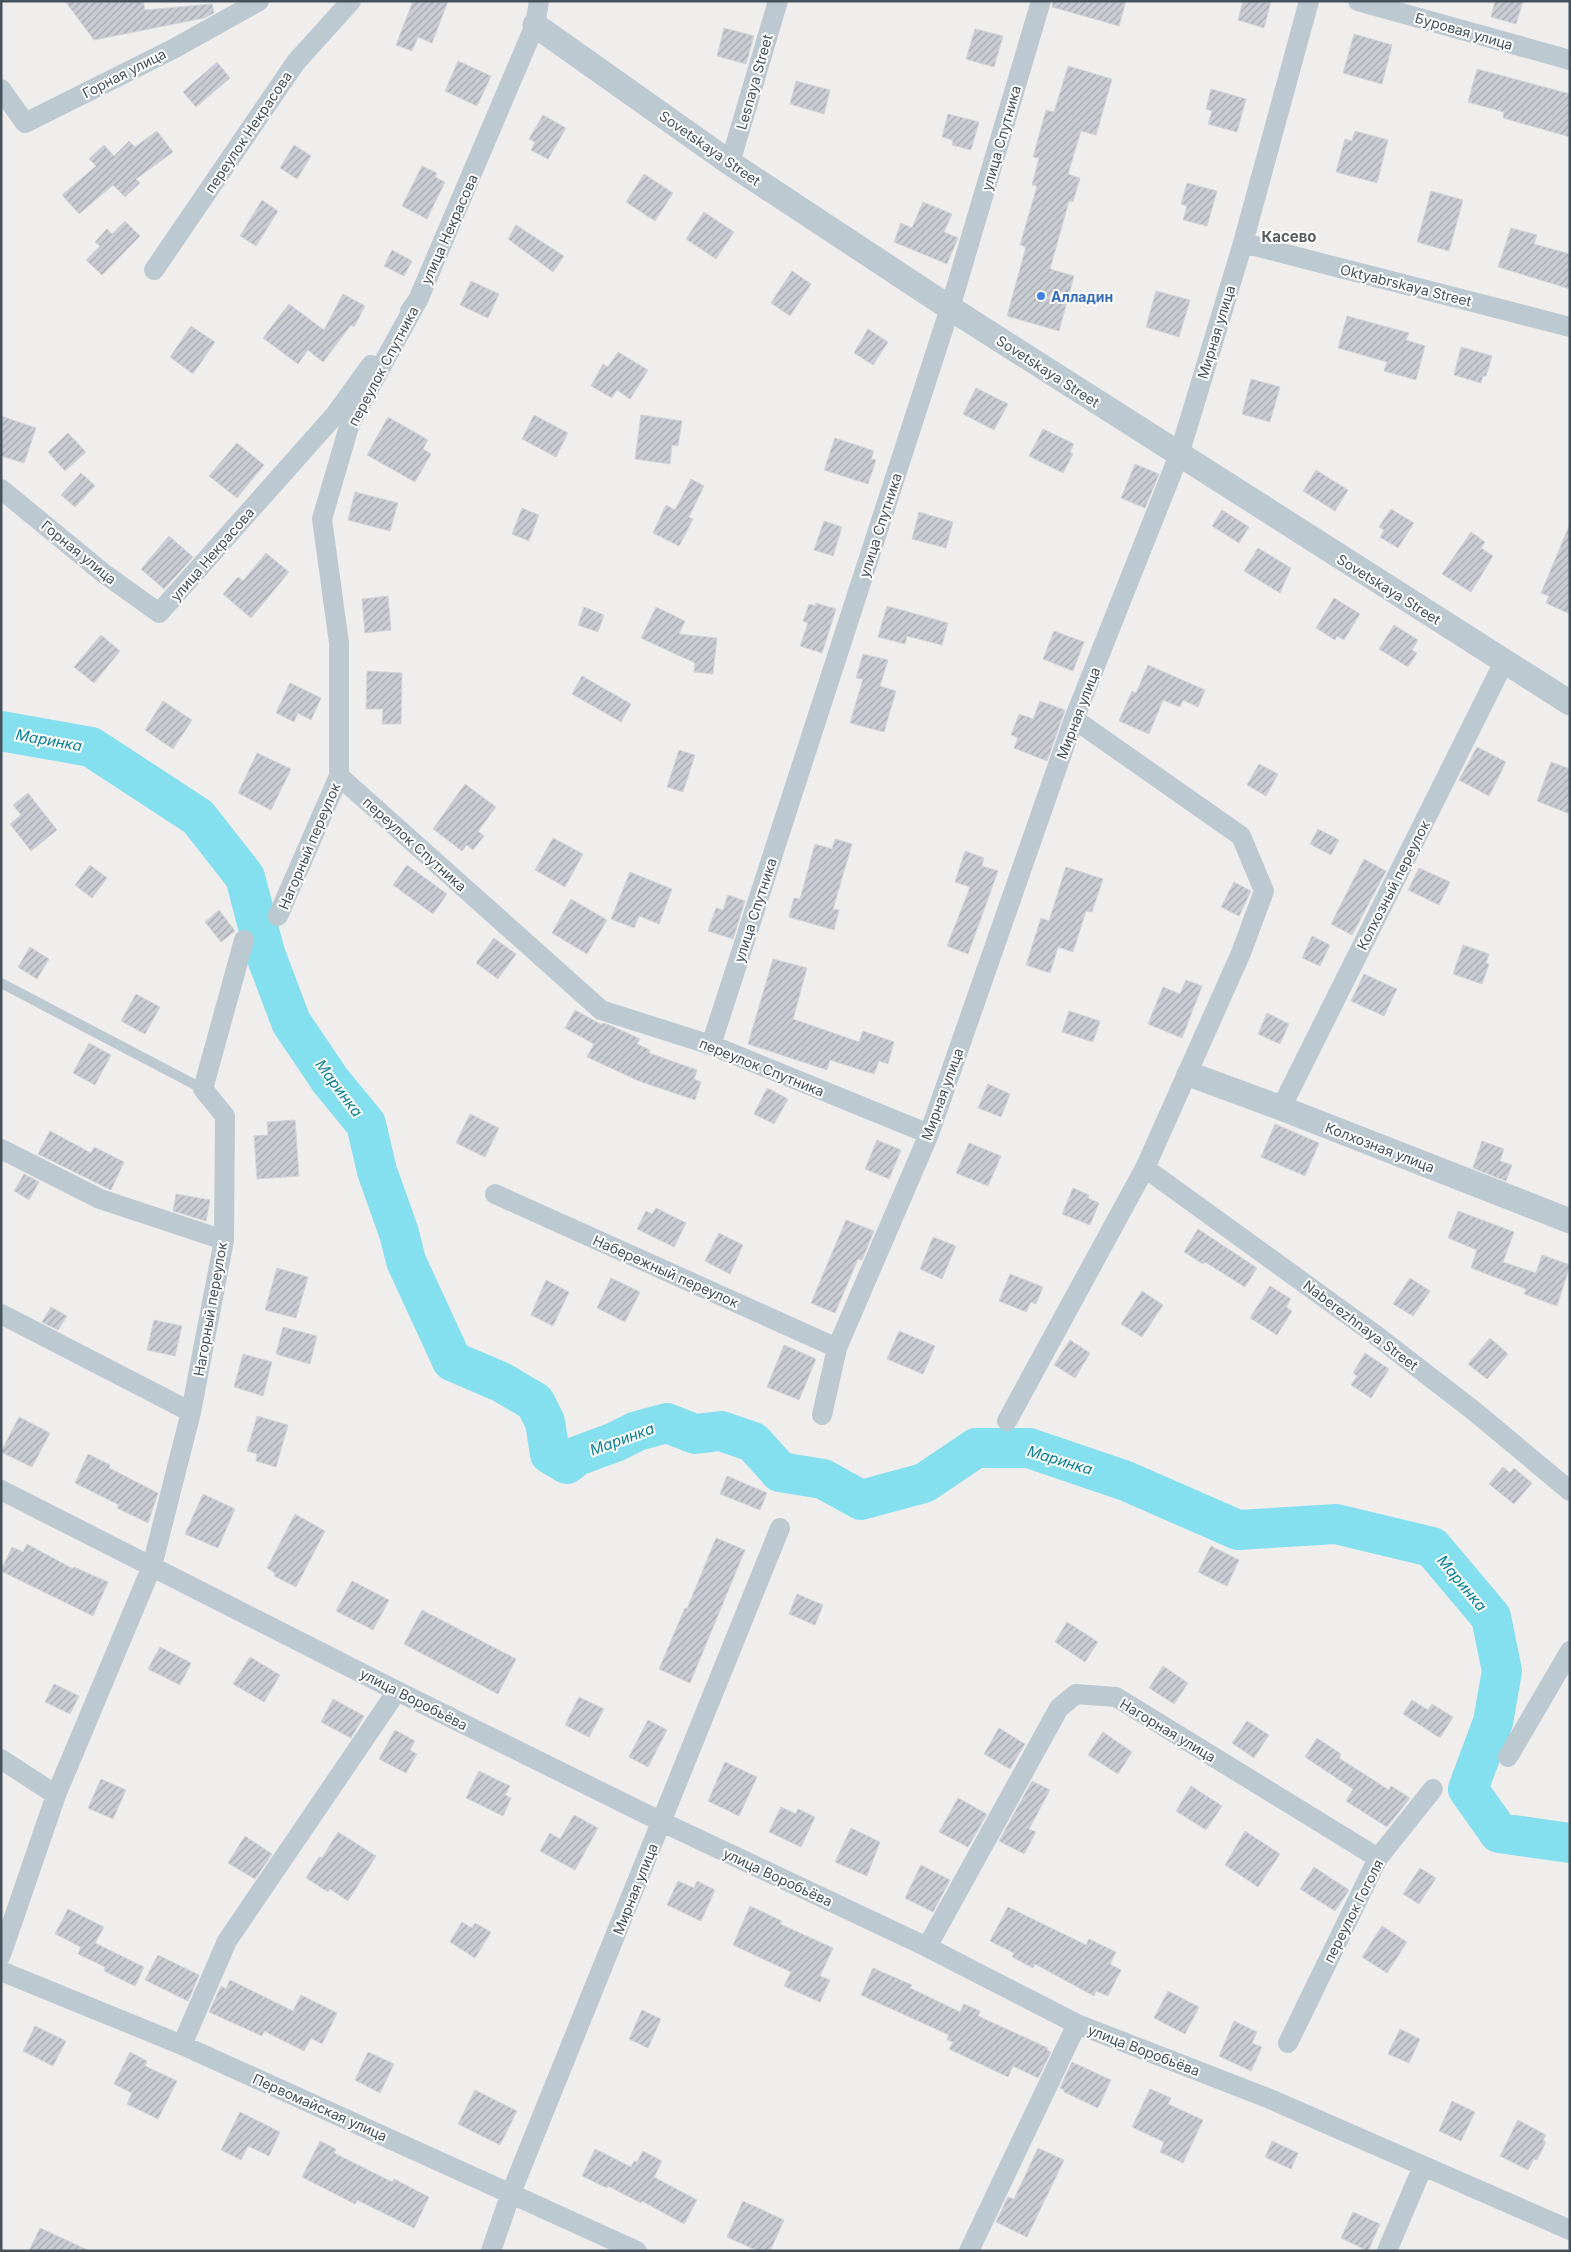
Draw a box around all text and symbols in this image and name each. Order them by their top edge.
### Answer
street label: Буровая улица [1413,9,1515,53]
street label: Lesnaya Street [732,32,776,132]
street label: Горная улица [79,45,169,101]
street label: переулок Некрасова [201,68,295,196]
street label: улица Спутника [978,83,1024,193]
street label: Sovetskaya Street [656,107,764,189]
street label: улица Некрасова [417,171,481,287]
district label: Касево [1261,227,1317,246]
street label: Oktyabrskaya Street [1339,260,1474,310]
street label: Мирная улица [1194,283,1238,381]
place label: Алладин [1051,288,1113,305]
marker: Алладин [1035,290,1047,302]
street label: переулок Спутника [344,303,422,429]
street label: Sovetskaya Street [993,331,1103,411]
street label: улица Спутника [855,471,905,579]
street label: улица Некрасова [167,504,257,604]
street label: Горная улица [38,517,120,587]
street label: Sovetskaya Street [1334,550,1444,628]
street label: Мирная улица [1053,665,1103,761]
water label: Маринка [14,725,84,755]
street label: Нагорный переулок [275,780,344,912]
street label: переулок Спутника [360,793,470,895]
street label: Колхозный переулок [1353,817,1433,953]
street label: улица Спутника [730,856,780,964]
street label: переулок Спутника [697,1034,827,1100]
street label: Мирная улица [917,1045,967,1143]
water label: Маринка [311,1056,367,1120]
street label: Колхозная улица [1323,1118,1437,1176]
street label: Набережный переулок [591,1231,742,1311]
street label: Нагорный переулок [190,1240,230,1377]
street label: Naberezhnaya Street [1300,1276,1422,1374]
water label: Маринка [587,1419,657,1459]
water label: Маринка [1025,1441,1095,1479]
water label: Маринка [1433,1551,1491,1615]
street label: улица Воробьёва [357,1665,471,1733]
street label: Нагорная улица [1117,1695,1219,1765]
street label: Мирная улица [609,1841,661,1937]
street label: улица Воробьёва [721,1844,835,1910]
street label: переулок Гоголя [1320,1857,1386,1965]
street label: улица Воробьёва [1086,2021,1202,2079]
street label: Первомайская улица [250,2070,390,2144]

